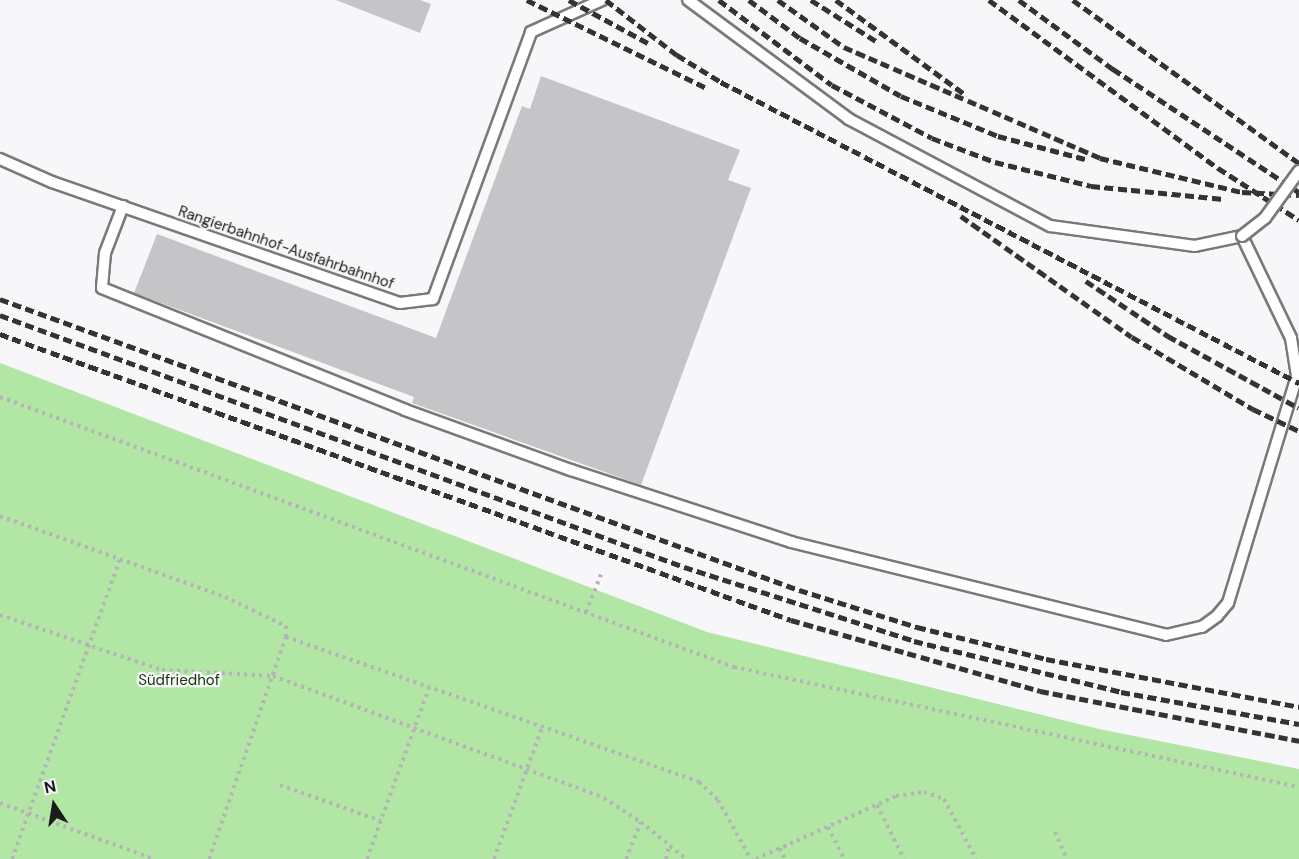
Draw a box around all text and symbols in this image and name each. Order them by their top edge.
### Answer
street label: Rangierbahnhof-Ausfahrbahnhof [176,203,396,293]
park label: Südfriedhof [138,672,220,690]
north arrow [24,775,84,835]
text: N [42,775,58,798]

